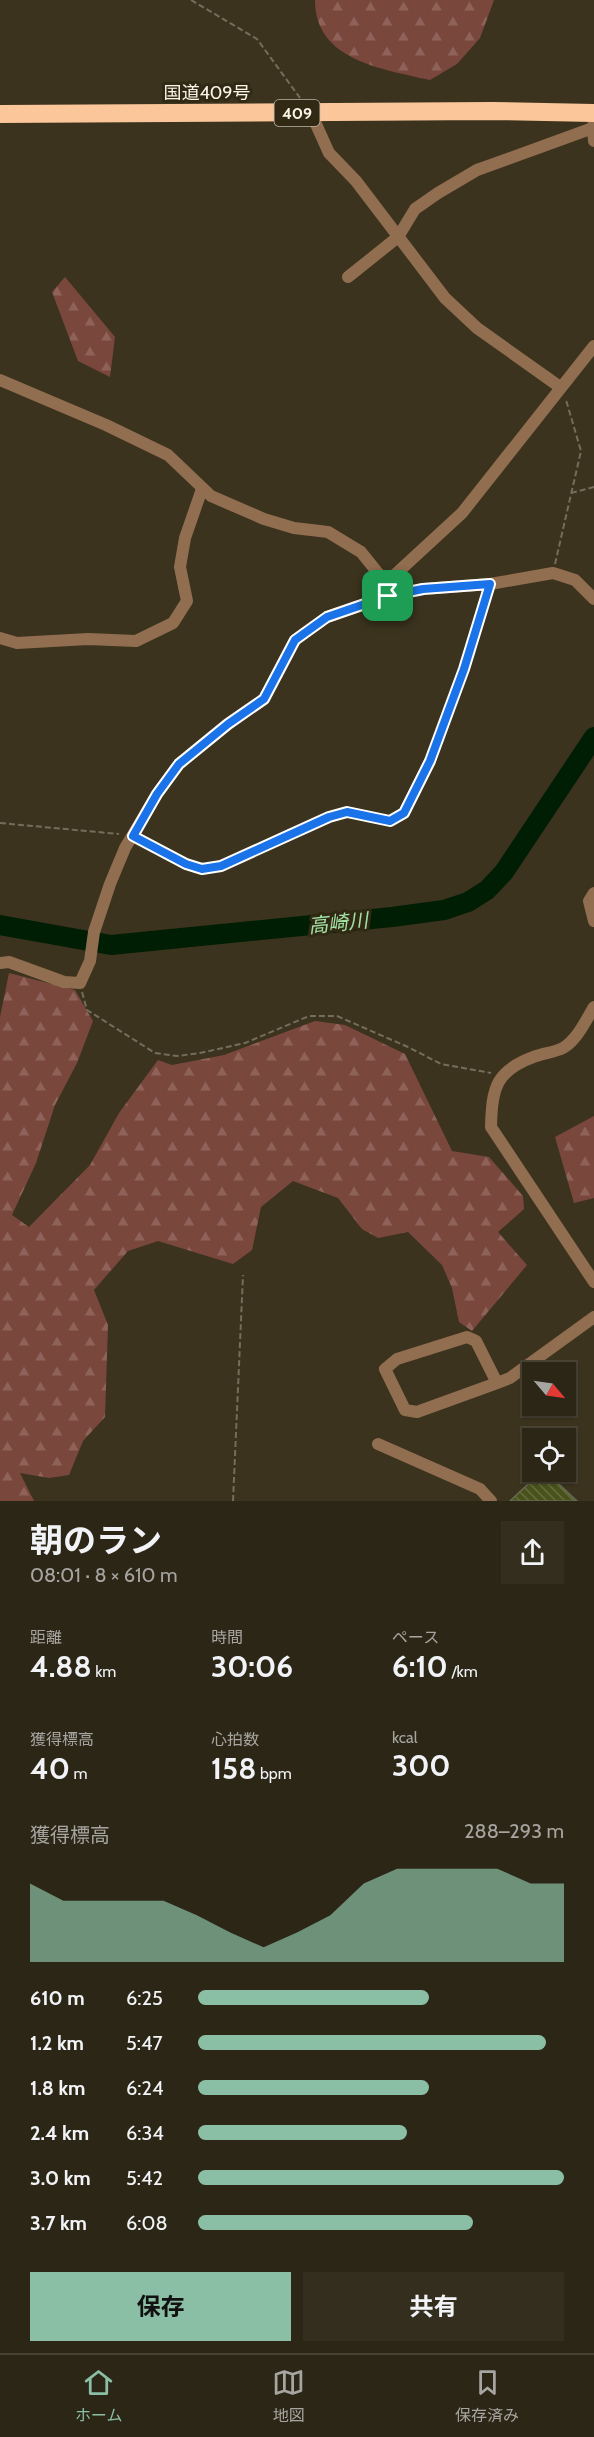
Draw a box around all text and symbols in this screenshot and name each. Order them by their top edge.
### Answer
street label: 国道409号 [163,82,251,104]
road number: 409 [274,100,320,126]
pin [362,570,413,621]
icon: arrive [371,579,404,612]
water label: 高崎川 [307,908,371,938]
north arrow [522,1362,576,1416]
map controls [522,1362,576,1482]
button: locate [522,1428,576,1482]
text: 朝のラン [30,1520,162,1560]
button: share [501,1521,564,1584]
text: 08:01 · 8 × 610 m [30,1563,177,1587]
text: 距離 [30,1628,62,1647]
text: 時間 [211,1628,243,1647]
text: ペース [392,1628,439,1647]
text: 4.88 [30,1648,92,1685]
text: 30:06 [211,1648,293,1685]
text: 6:10 [392,1648,448,1685]
text: km [92,1662,116,1681]
text: /km [448,1662,478,1681]
text: kcal [392,1728,418,1747]
text: 獲得標高 [30,1730,94,1749]
text: 心拍数 [211,1730,259,1749]
text: 300 [392,1747,451,1784]
text: 40 [30,1750,70,1787]
text: 158 [211,1750,256,1787]
text: m [70,1764,87,1783]
text: bpm [256,1764,292,1783]
text: 288–293 m [464,1819,564,1843]
text: 獲得標高 [30,1823,110,1847]
text: 610 m [30,1986,85,2010]
text: 6:25 [126,1986,163,2010]
text: 1.2 km [30,2031,84,2055]
text: 5:47 [126,2031,163,2055]
text: 1.8 km [30,2076,85,2100]
text: 6:24 [126,2076,164,2100]
text: 2.4 km [30,2121,89,2145]
text: 6:34 [126,2121,164,2145]
text: 3.0 km [30,2166,91,2190]
text: 5:42 [126,2166,163,2190]
text: 3.7 km [30,2211,87,2235]
text: 6:08 [126,2211,168,2235]
button: 保存 [30,2272,291,2341]
button: 共有 [303,2272,564,2341]
tab: ホーム [75,2366,122,2426]
tab: 地図 [272,2366,305,2426]
tab: 保存済み [455,2366,519,2426]

